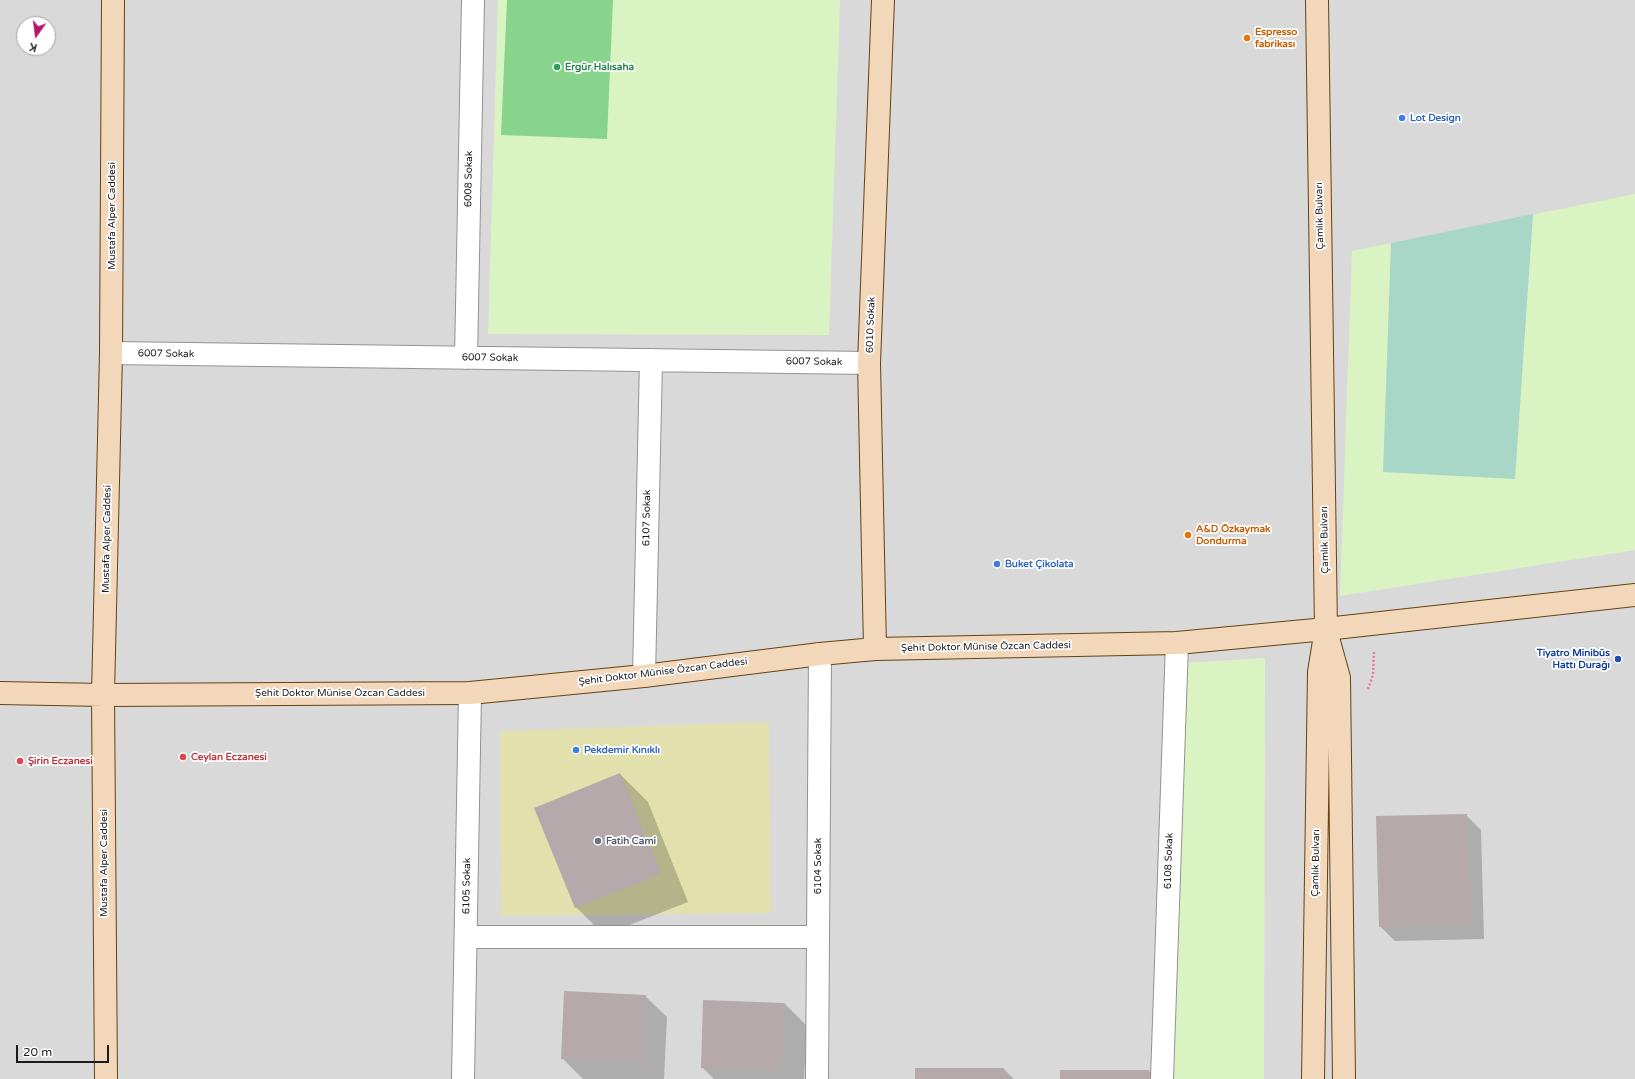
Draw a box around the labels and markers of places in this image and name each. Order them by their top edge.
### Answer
place label: Espresso fabrikası [1255,26,1297,50]
marker: Espresso fabrikası [1242,33,1252,43]
place label: Ergür Halısaha [565,61,634,73]
marker: Ergür Halısaha [552,62,562,72]
place label: Lot Design [1410,112,1461,124]
marker: Lot Design [1397,113,1407,123]
place label: A&D Özkaymak Dondurma [1196,523,1270,546]
marker: A&D Özkaymak Dondurma [1183,530,1193,540]
place label: Buket Çikolata [1005,558,1074,570]
marker: Buket Çikolata [992,559,1002,569]
place label: Tiyatro Minibüs Hattı Durağı [1537,647,1610,670]
marker: Tiyatro Minibüs Hattı Durağı [1613,654,1623,664]
place label: Pekdemir Kınıklı [584,744,660,756]
marker: Pekdemir Kınıklı [571,745,581,755]
place label: Ceylan Eczanesi [191,751,267,763]
marker: Ceylan Eczanesi [178,752,188,762]
place label: Şirin Eczanesi [28,755,93,767]
marker: Şirin Eczanesi [15,756,25,766]
place label: Fatih Cami [606,835,656,847]
marker: Fatih Cami [593,836,603,846]

